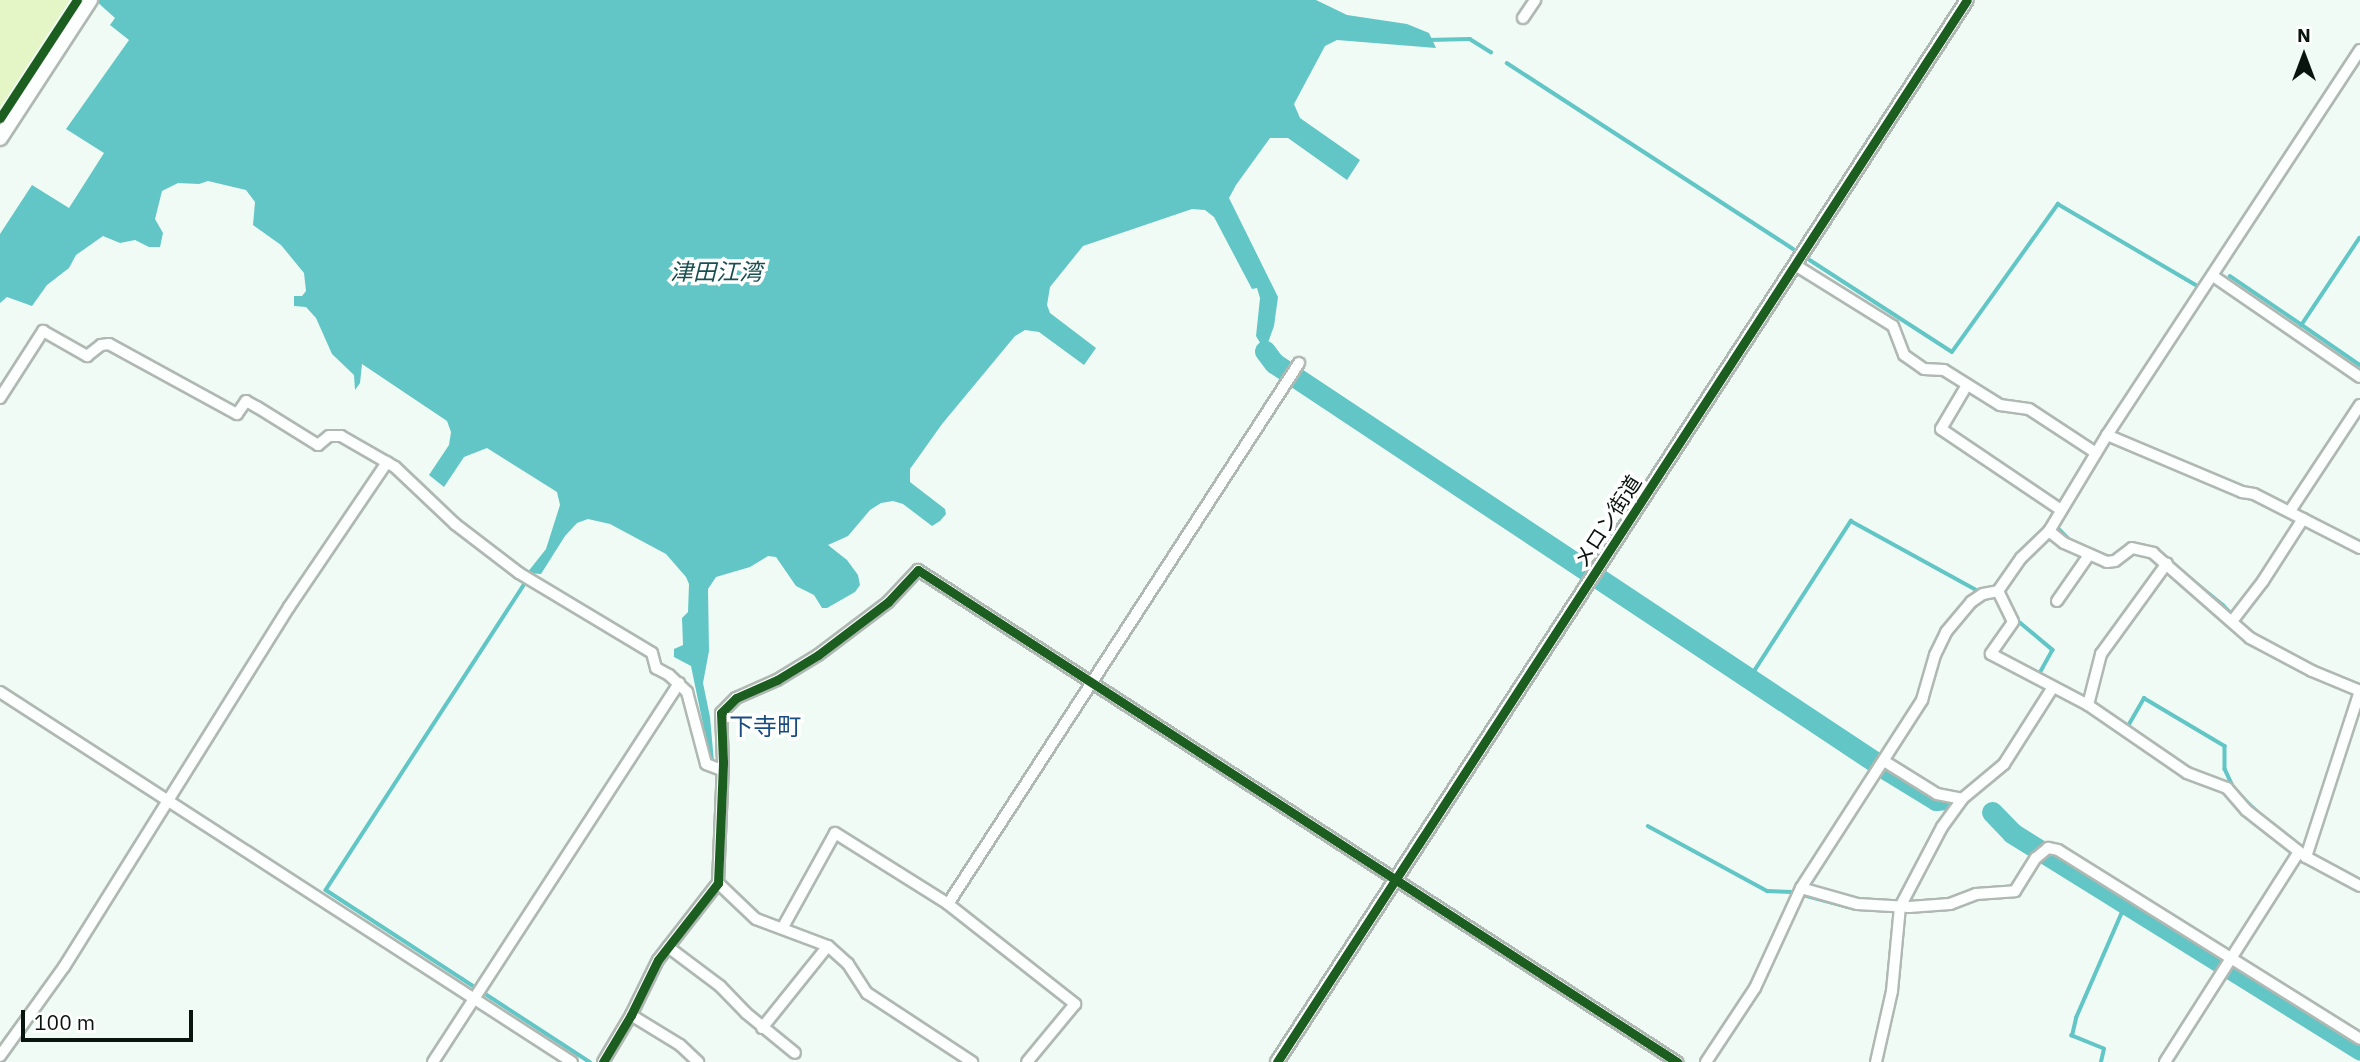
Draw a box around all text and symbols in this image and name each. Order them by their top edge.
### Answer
north arrow [2269,21,2339,91]
text: N [2297,23,2311,47]
water label: 津田江湾 [670,257,762,285]
street label: メロン街道 [1568,470,1646,572]
district label: 下寺町 [729,713,801,741]
scale bar [24,996,196,1040]
text: 100 m [34,1008,95,1036]

